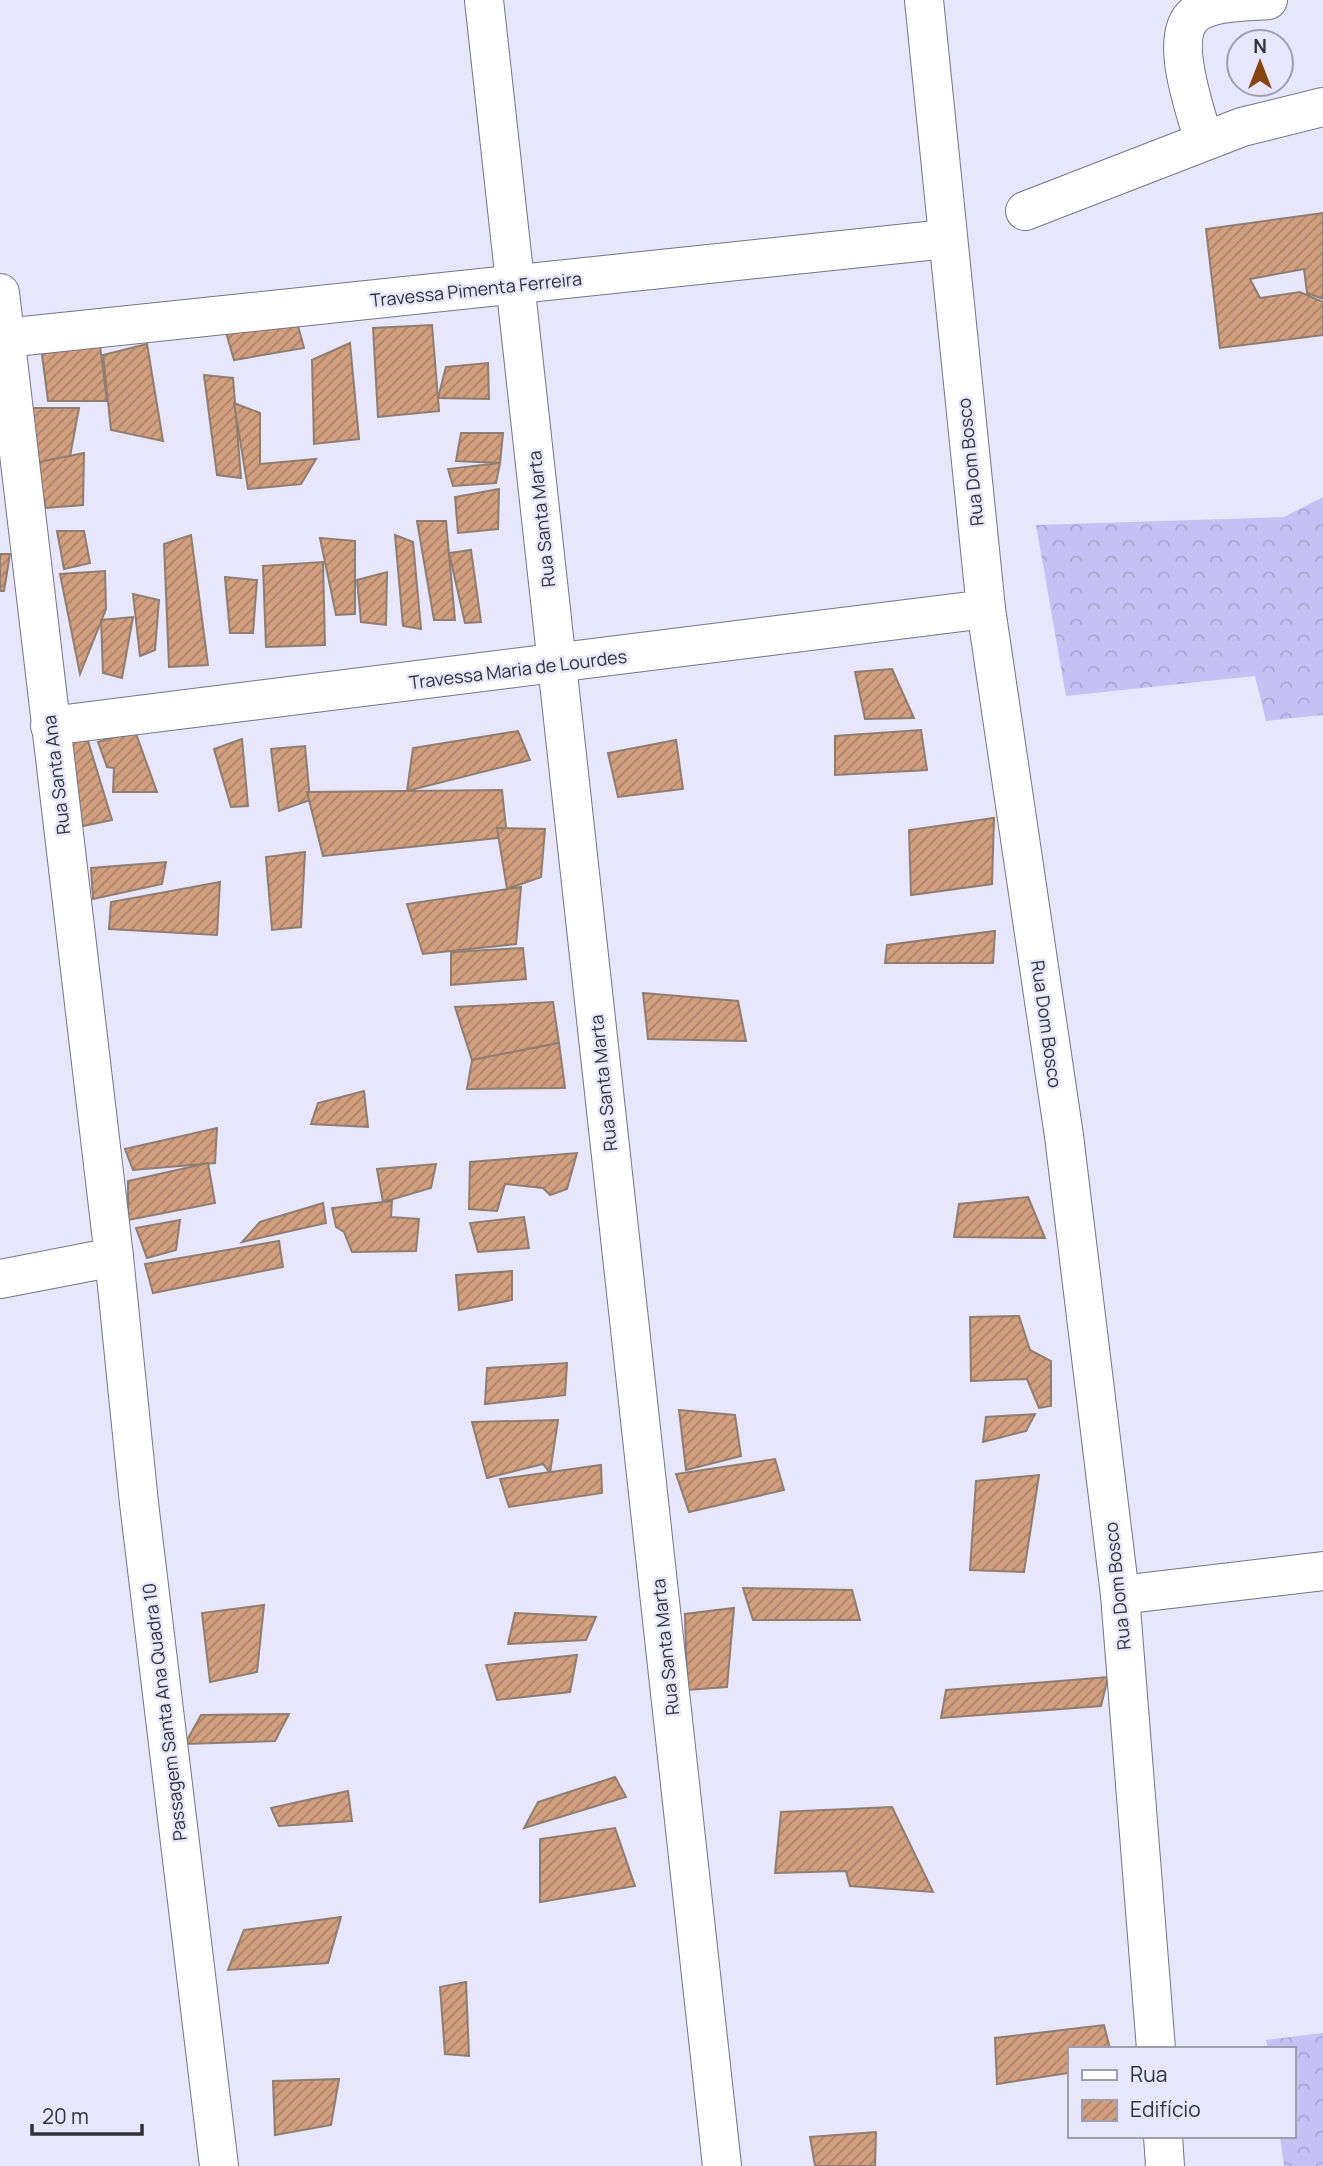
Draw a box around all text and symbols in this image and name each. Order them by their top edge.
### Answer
north arrow [1225,28,1295,98]
text: N [1253,33,1267,59]
street label: Travessa Pimenta Ferreira [369,266,583,312]
street label: Rua Dom Bosco [951,397,989,527]
street label: Rua Santa Marta [522,450,560,588]
street label: Travessa Maria de Lourdes [408,644,628,694]
street label: Rua Santa Ana [37,714,75,836]
street label: Rua Dom Bosco [1026,959,1068,1089]
street label: Rua Santa Marta [584,1014,622,1152]
street label: Rua Dom Bosco [1098,1521,1136,1651]
street label: Rua Santa Marta [646,1578,684,1716]
street label: Passagem Santa Ana Quadra 10 [136,1582,192,1842]
legend [1068,2047,1295,2138]
text: Rua [1130,2060,1167,2088]
scale bar [32,2092,142,2136]
text: Edifício [1130,2095,1201,2123]
text: 20 m [42,2102,89,2130]

